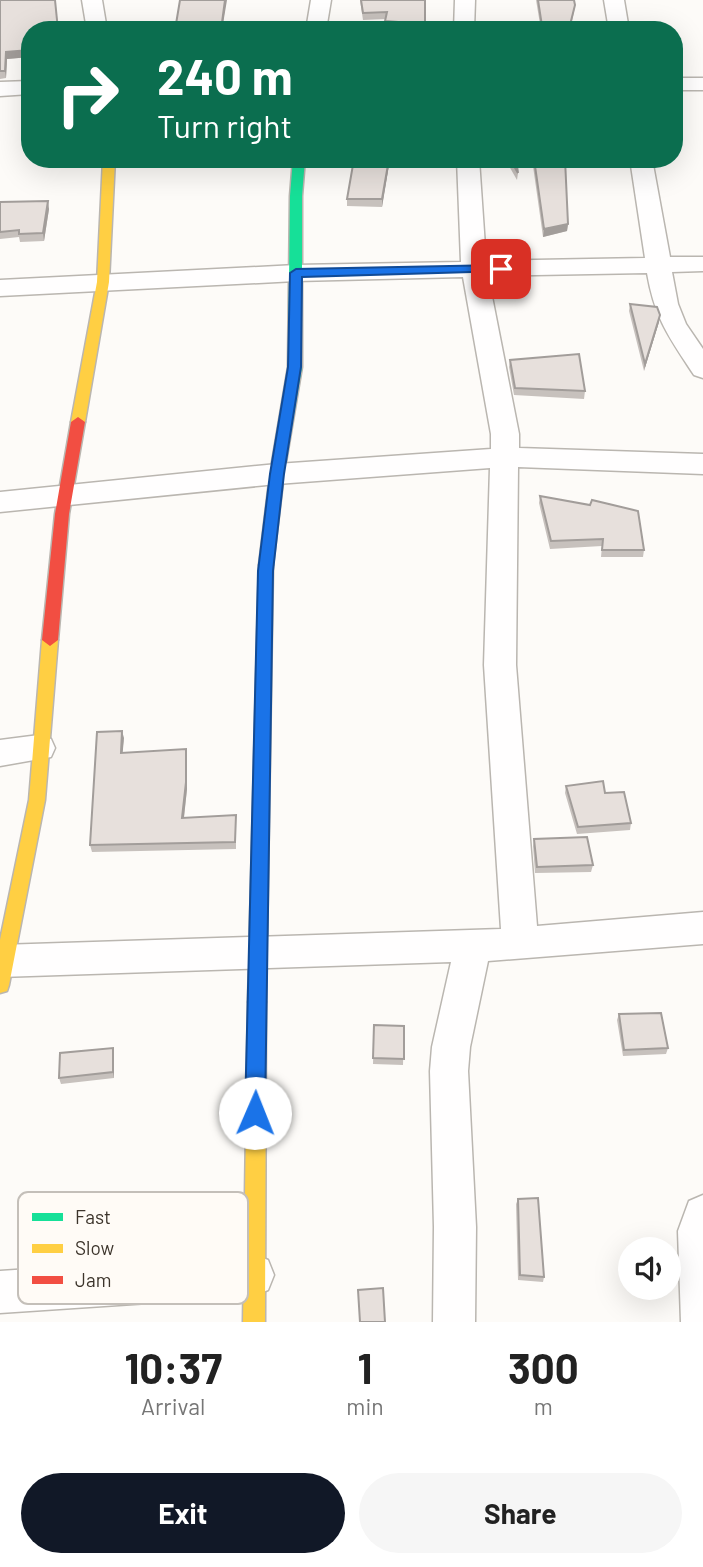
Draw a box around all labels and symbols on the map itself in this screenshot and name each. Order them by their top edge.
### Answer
pin [471,239,531,299]
position arrow [218,1076,292,1150]
legend [18,1192,248,1304]
text: Fast [75,1205,111,1228]
text: Slow [75,1236,114,1259]
text: Jam [75,1268,111,1291]

